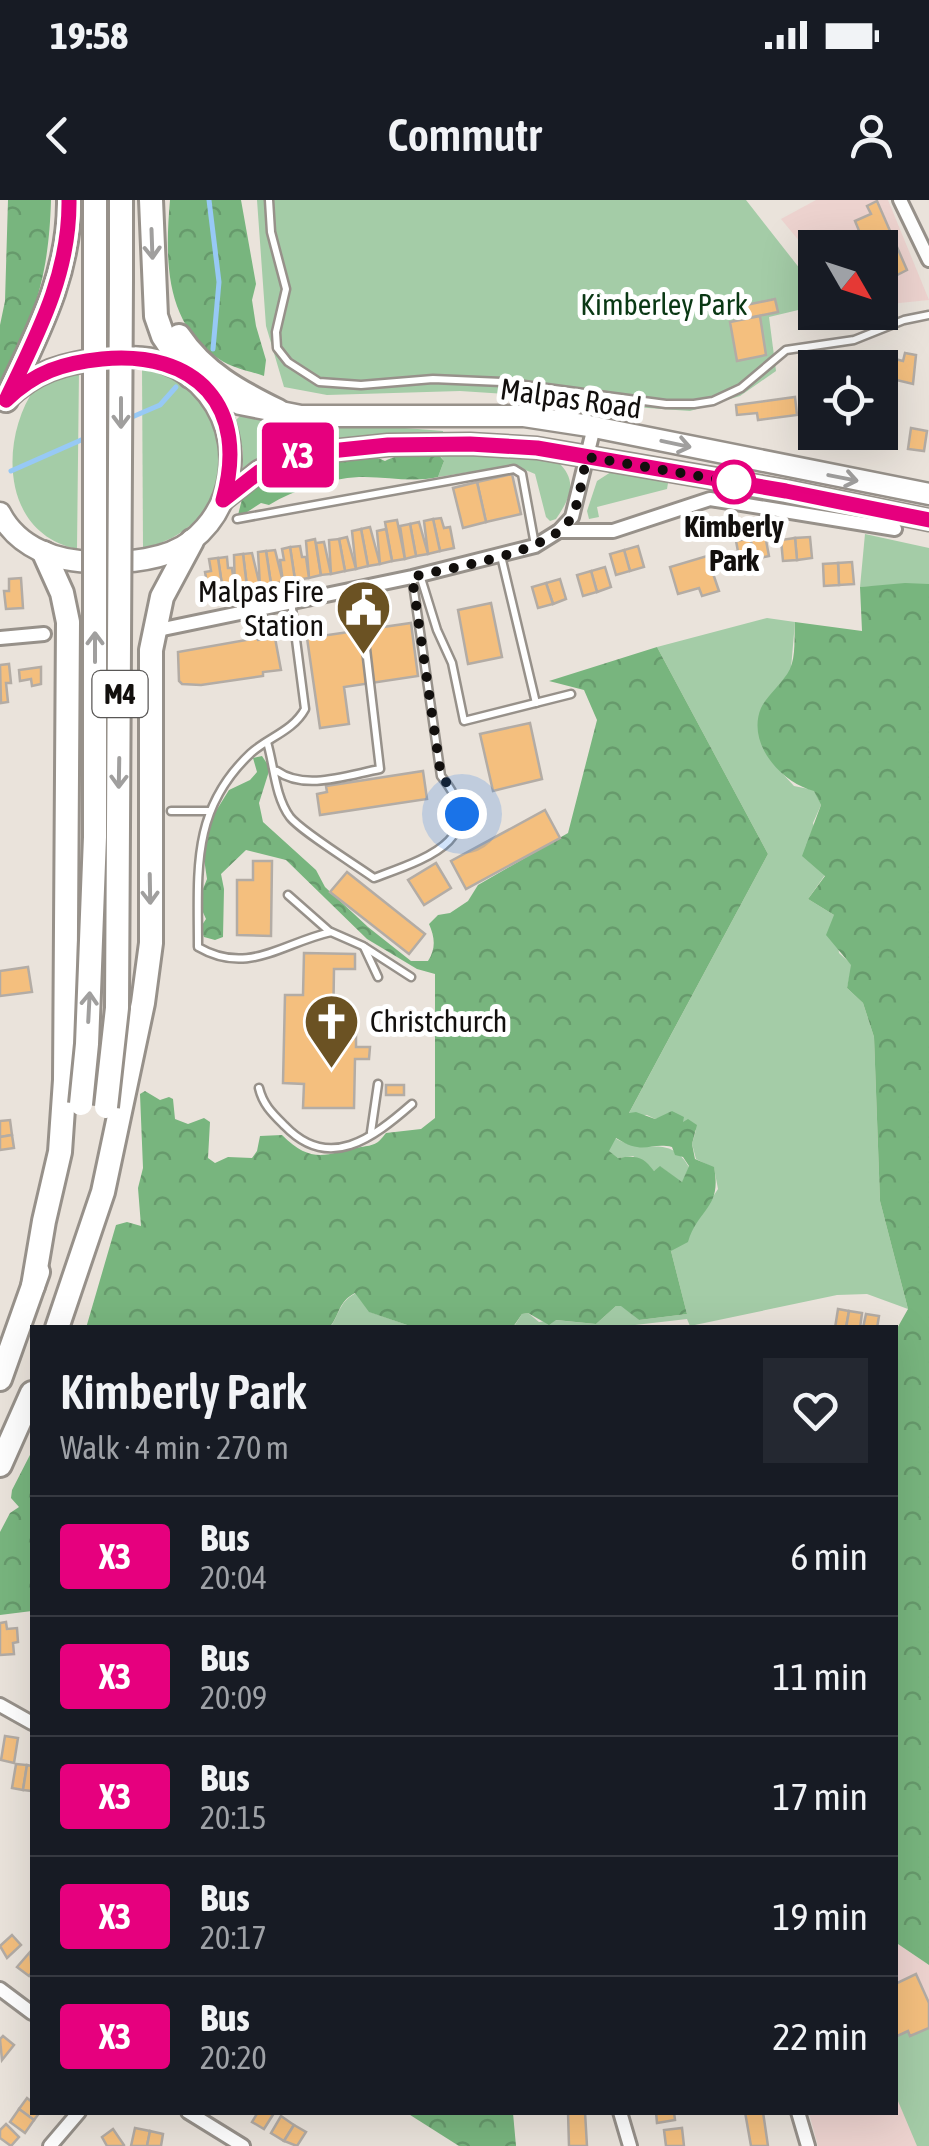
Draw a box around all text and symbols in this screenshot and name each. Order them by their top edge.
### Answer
text: 19:58 [50,14,128,57]
icon: back [30,108,85,163]
icon: person [844,108,899,163]
text: Commutr [387,109,542,161]
one-way arrow [143,228,162,260]
north arrow [798,230,898,330]
map controls [798,230,898,450]
park label: Kimberley Park [580,287,748,321]
button: locate [798,350,898,450]
street label: Malpas Road [498,371,644,425]
one-way arrow [112,396,130,428]
line badge: X3 [253,422,343,488]
text: X3 [282,435,314,475]
one-way arrow [659,436,691,454]
marker: Kimberly Park [713,461,755,503]
one-way arrow [826,469,859,488]
place label: Kimberly Park [684,509,785,577]
place label: Malpas Fire Station [198,574,324,642]
public building icon: Malpas Fire Station [333,578,393,657]
one-way arrow [86,631,104,664]
road number: M4 [92,671,148,717]
one-way arrow [110,756,129,788]
your location [437,789,487,839]
one-way arrow [141,873,160,905]
one-way arrow [80,991,99,1023]
church icon: Christchurch [301,991,361,1070]
place label: Christchurch [370,1004,507,1038]
button: heart [763,1358,868,1463]
text: Kimberly Park [60,1364,307,1419]
text: Walk · 4 min · 270 m [60,1429,289,1466]
text: Bus [200,1516,250,1559]
text: 6 min [790,1535,868,1578]
text: X3 [99,1536,131,1576]
text: 20:04 [200,1559,267,1596]
text: Bus [200,1636,250,1679]
text: 11 min [773,1655,868,1698]
text: X3 [99,1656,131,1696]
text: 20:09 [200,1679,267,1716]
text: Bus [200,1756,250,1799]
text: 17 min [773,1775,868,1818]
text: X3 [99,1776,131,1816]
text: 20:15 [200,1799,267,1836]
text: Bus [200,1876,250,1919]
text: 19 min [773,1895,868,1938]
text: X3 [99,1896,131,1936]
text: 20:17 [200,1919,267,1956]
text: Bus [200,1996,250,2039]
text: 22 min [773,2015,868,2058]
text: X3 [99,2016,131,2056]
text: 20:20 [200,2039,267,2076]

